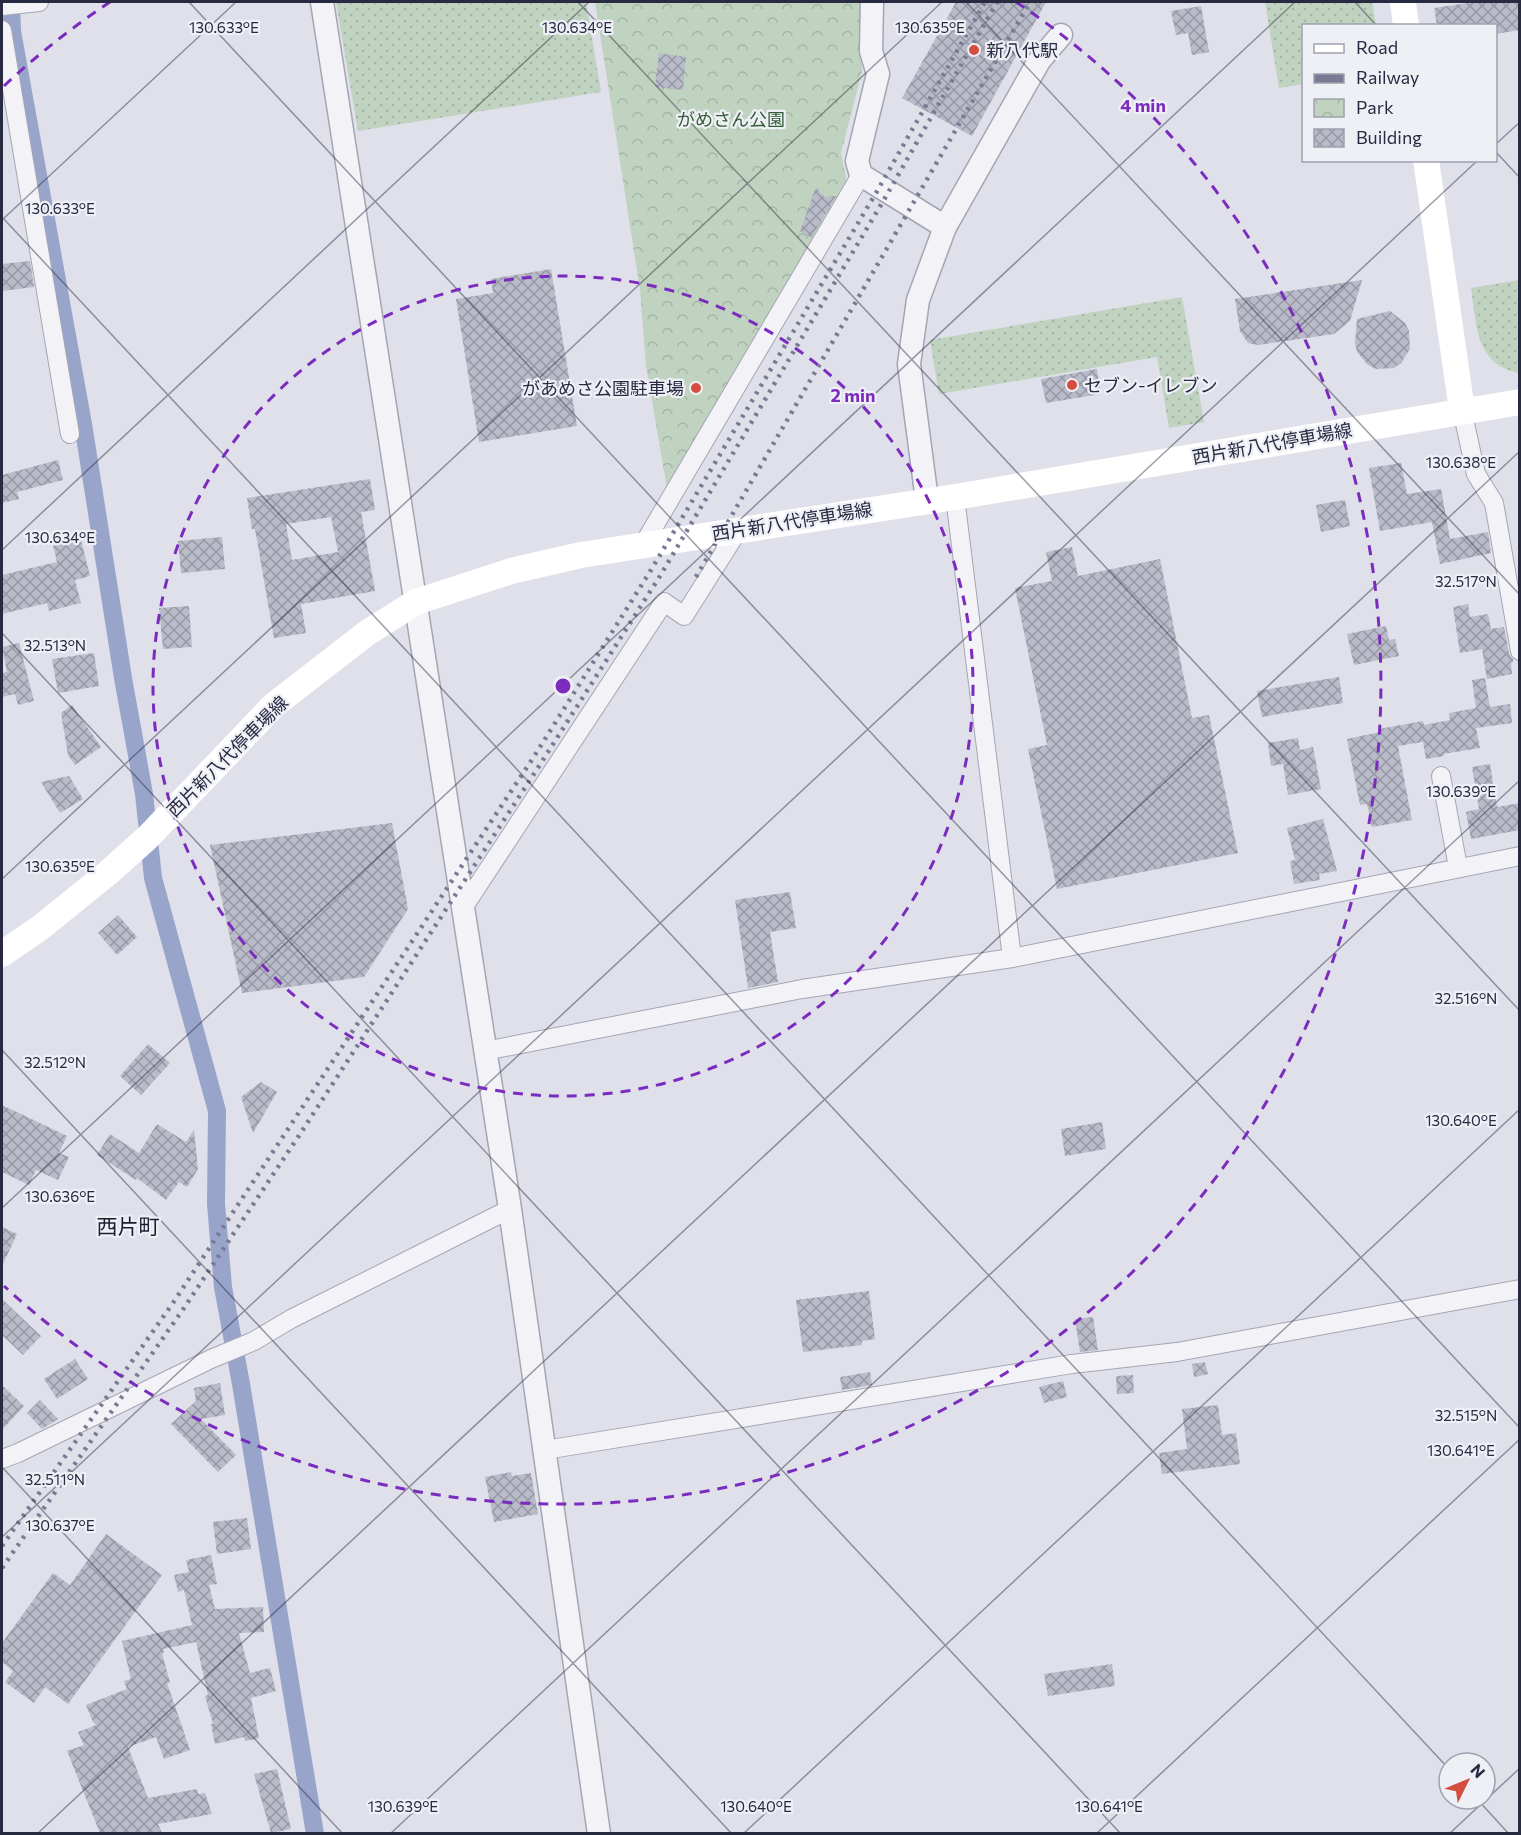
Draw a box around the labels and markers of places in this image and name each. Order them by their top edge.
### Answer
place label: 新八代駅 [986,39,1058,61]
marker: 新八代駅 [967,43,981,57]
place label: セブン-イレブン [1084,374,1218,396]
place label: があめさ公園駐車場 [522,377,684,399]
marker: セブン-イレブン [1065,378,1079,392]
marker: があめさ公園駐車場 [689,381,703,395]
centre of rings [553,676,573,696]

